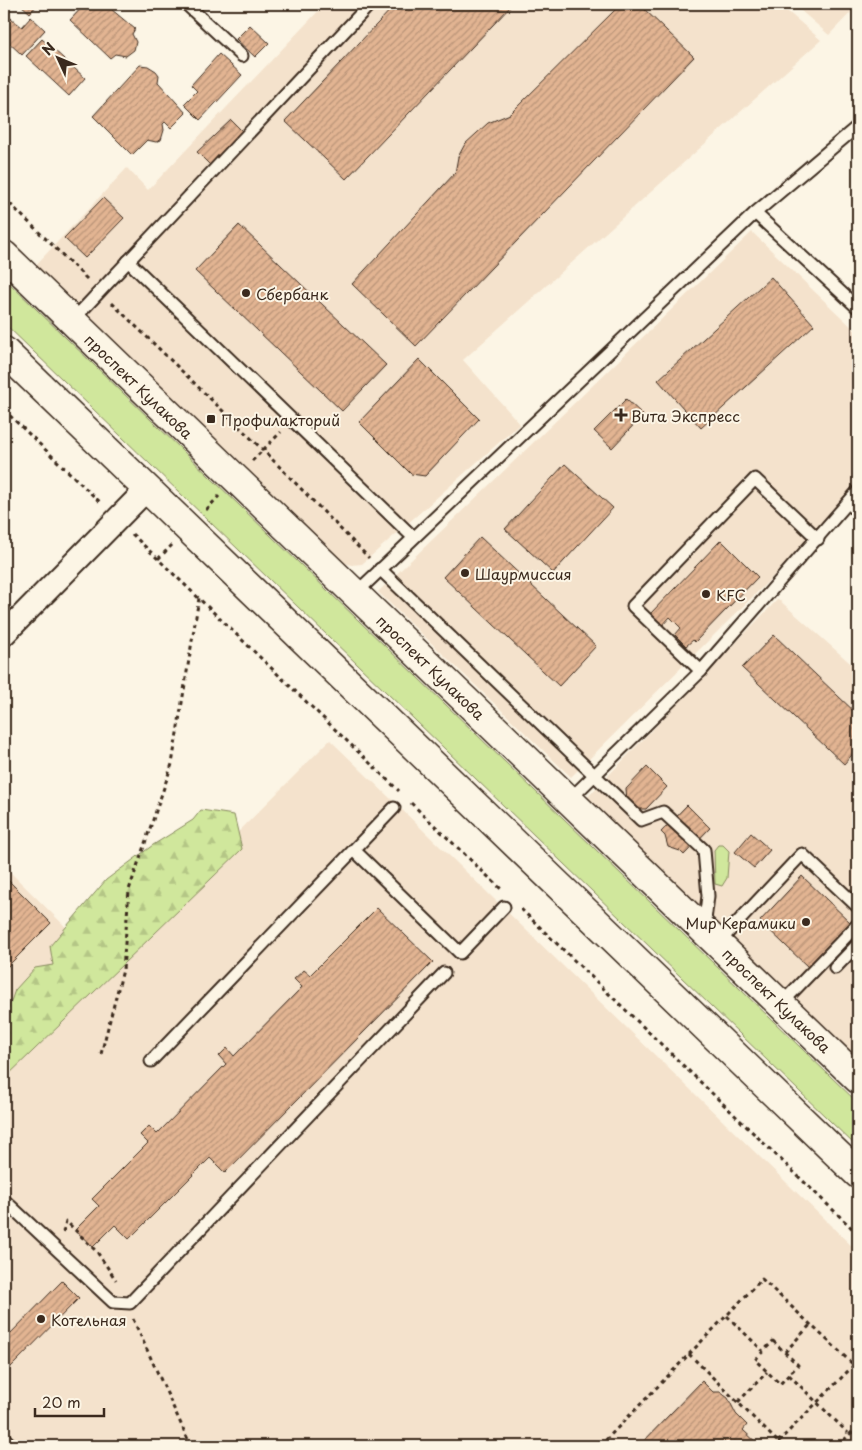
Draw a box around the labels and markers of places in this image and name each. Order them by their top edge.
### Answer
place label: Сбербанк [256,282,328,305]
marker: Сбербанк [240,287,252,299]
place label: Вита Экспресс [631,404,740,427]
place label: Профилакторий [221,408,340,431]
marker: Вита Экспресс [615,409,627,421]
marker: Профилакторий [205,413,217,425]
place label: Шаурмиссия [475,562,572,585]
marker: Шаурмиссия [459,567,471,579]
place label: KFC [716,583,746,606]
marker: KFC [700,588,712,600]
place label: Мир Керамики [686,911,796,934]
marker: Мир Керамики [800,916,812,928]
place label: Котельная [51,1308,127,1331]
marker: Котельная [35,1313,47,1325]

